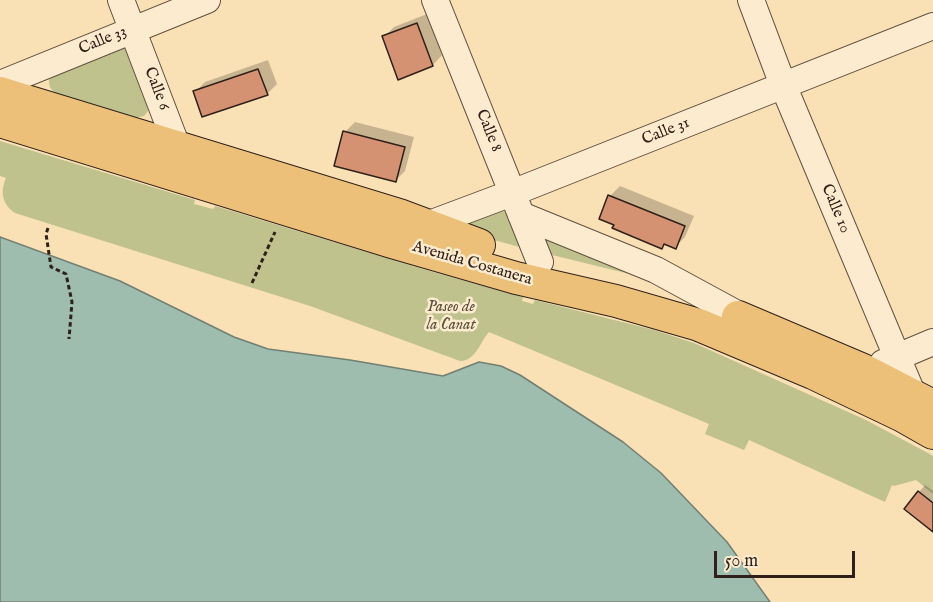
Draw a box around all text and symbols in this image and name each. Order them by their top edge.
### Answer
street label: Calle 33 [76,22,130,60]
street label: Calle 6 [139,65,173,113]
street label: Calle 8 [471,107,505,155]
street label: Calle 31 [639,114,693,150]
street label: Calle 10 [816,181,854,237]
street label: Avenida Costanera [410,238,534,290]
park label: Paseo de la Canat [426,298,476,336]
scale bar [717,539,858,577]
text: 50 m [725,550,758,573]

